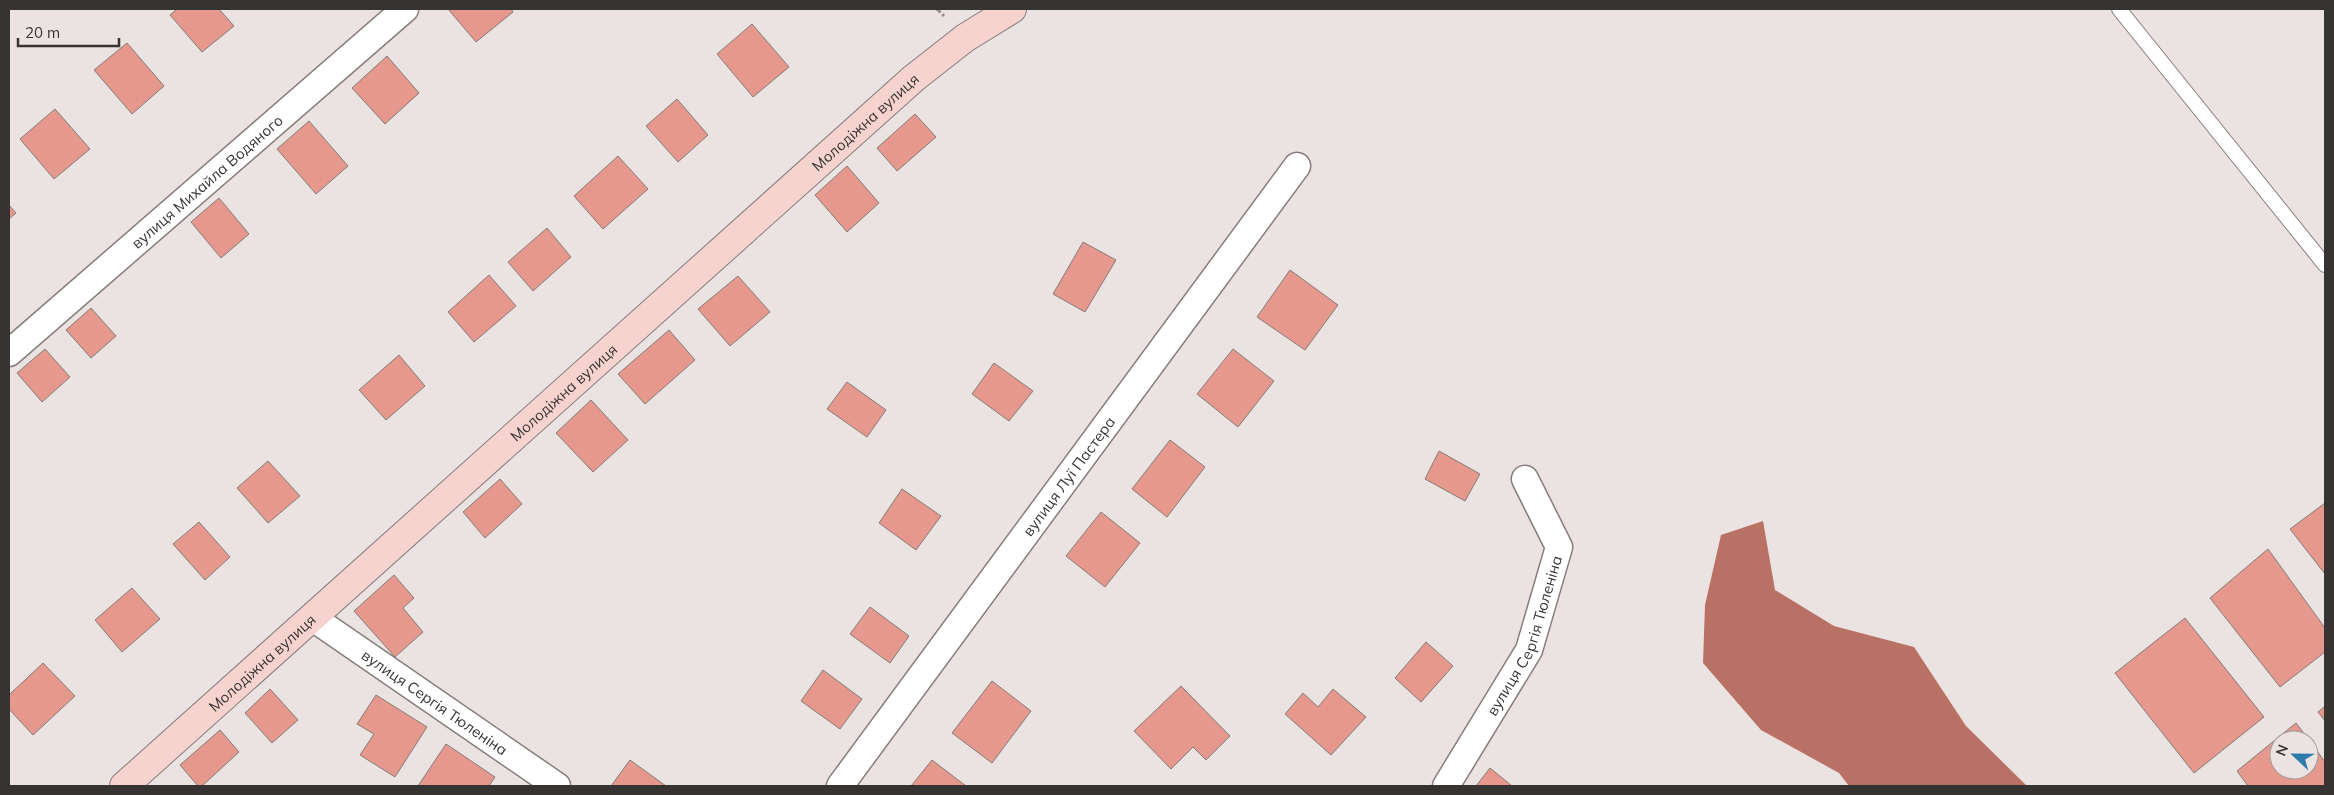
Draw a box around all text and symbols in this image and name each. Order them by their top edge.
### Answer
scale bar [18,15,119,47]
text: 20 m [25,23,60,42]
street label: Молодіжна вулиця [808,69,922,175]
street label: вулиця Михайла Водяного [127,110,286,252]
street label: Молодіжна вулиця [506,339,621,445]
street label: вулиця Луї Пастера [1018,412,1119,540]
street label: вулиця Сергія Тюленіна [1482,553,1566,719]
street label: Молодіжна вулиця [204,610,319,715]
street label: вулиця Сергія Тюленіна [358,645,511,759]
north arrow [2269,730,2319,780]
text: N [2272,742,2292,758]

